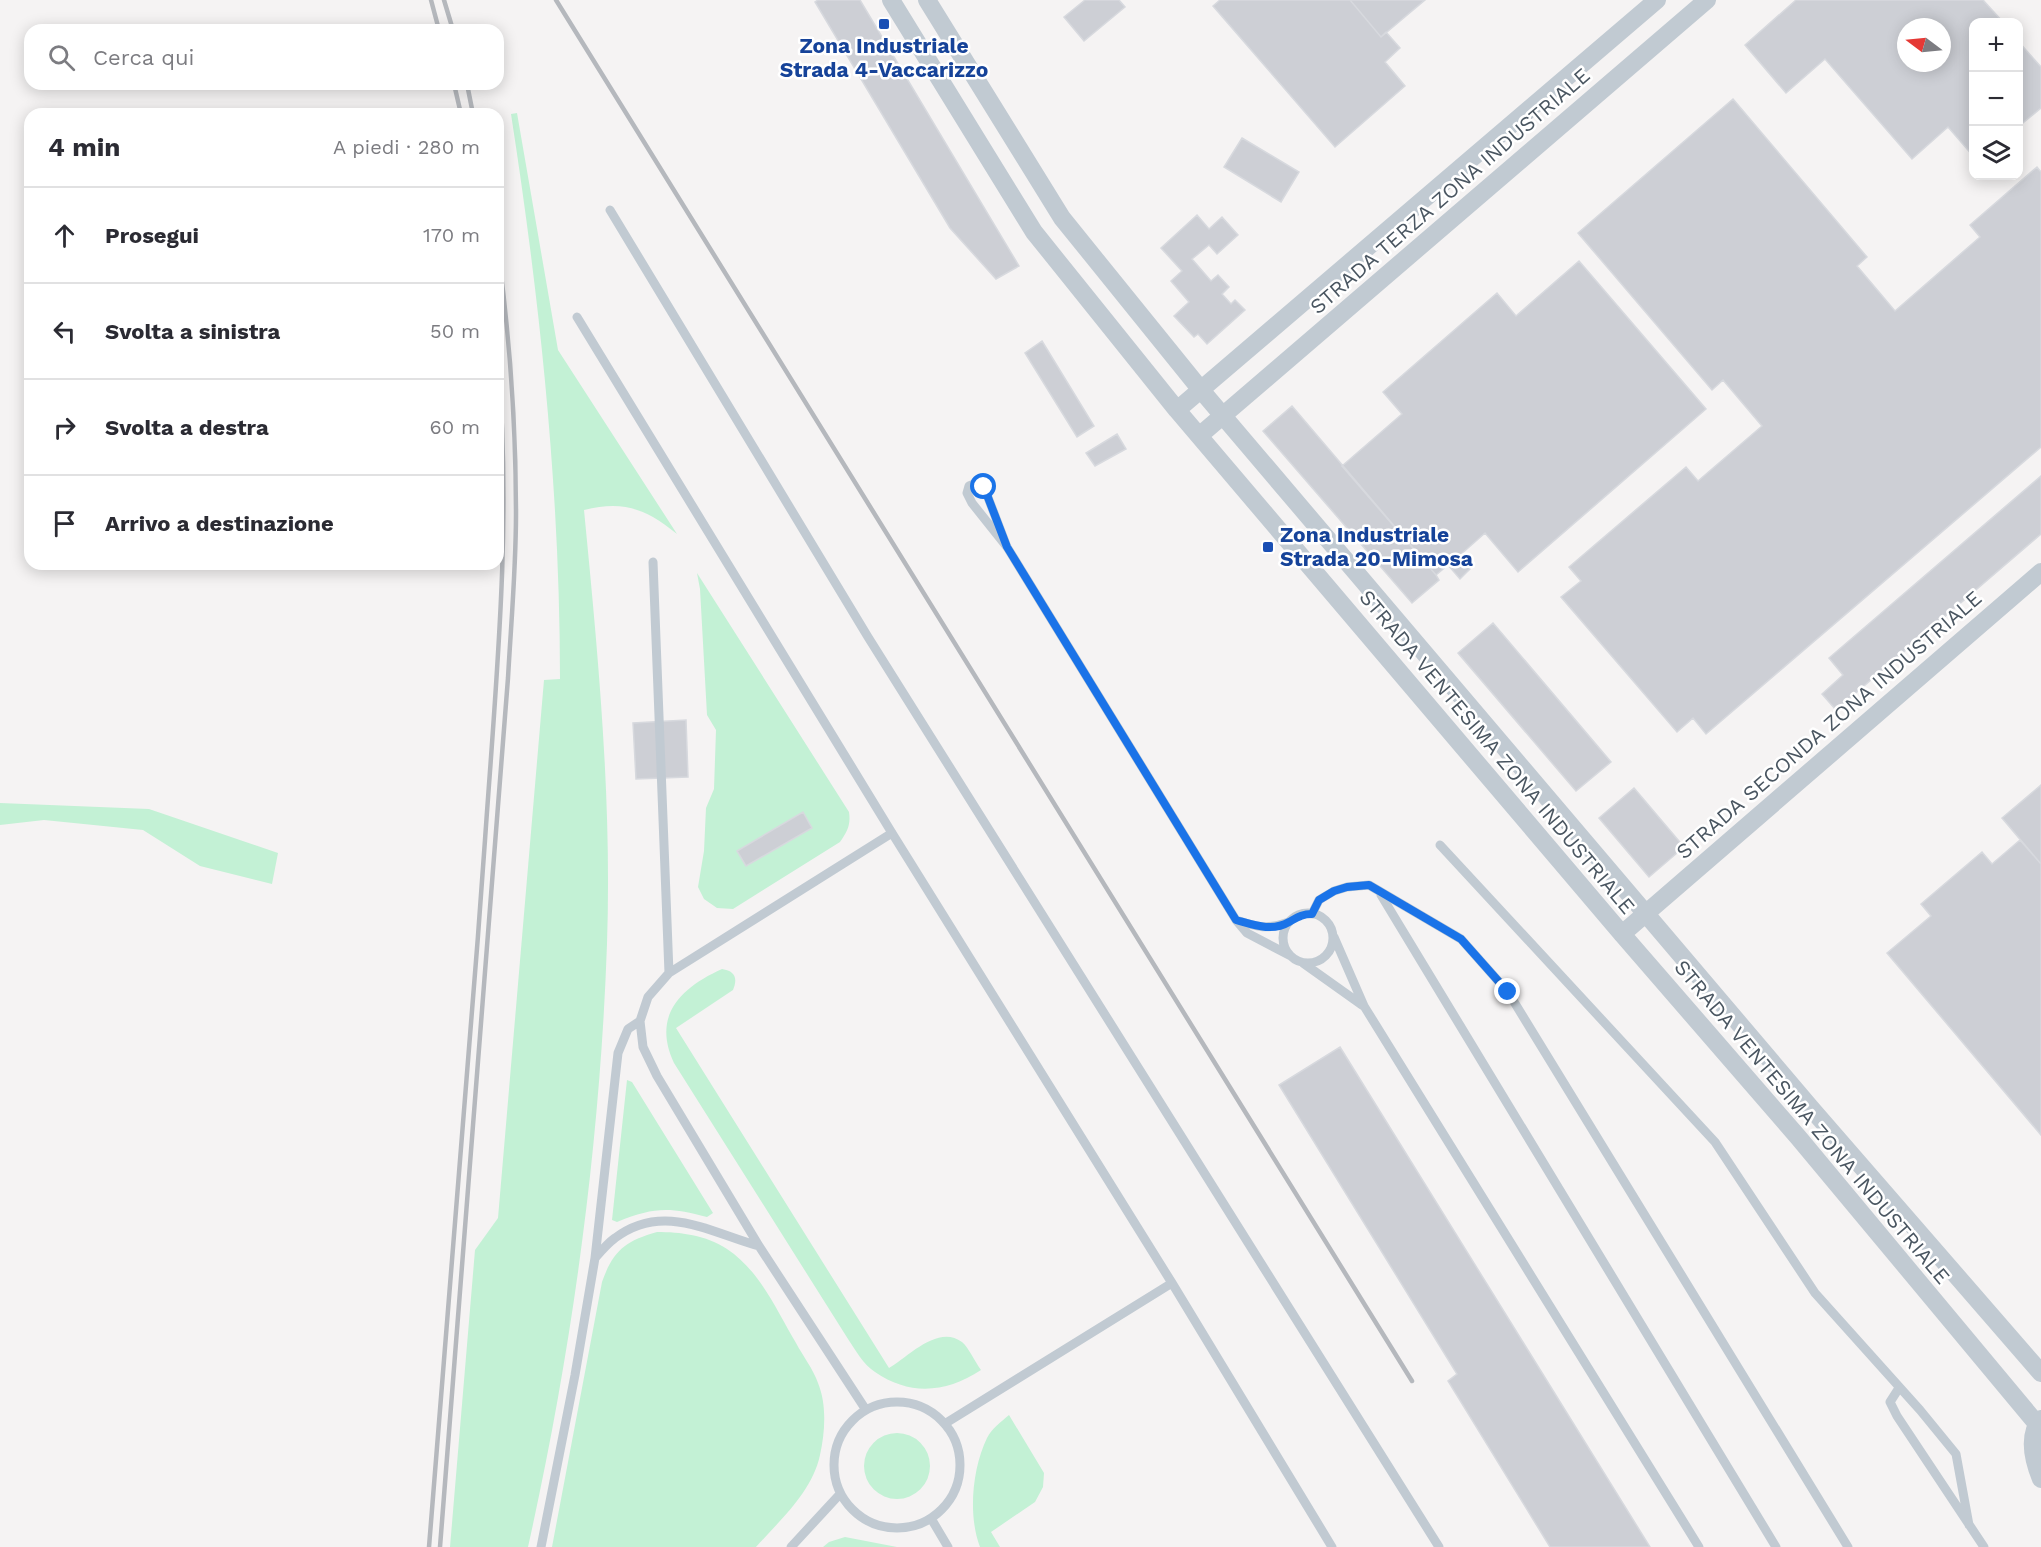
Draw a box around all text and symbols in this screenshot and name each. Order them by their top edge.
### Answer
marker: Zona Industriale Strada 4-Vaccarizzo [877,17,891,31]
north arrow [1897,18,1951,72]
map controls [1969,18,2023,180]
button: + [1969,18,2023,72]
search box [24,24,504,90]
place label: Zona Industriale Strada 4-Vaccarizzo [780,33,988,82]
icon: search [45,41,78,74]
text: Cerca qui [93,45,194,70]
street label: STRADA TERZA ZONA INDUSTRIALE [1305,62,1595,319]
button: − [1969,72,2023,126]
button: layers [1969,126,2023,180]
text: 4 min [48,132,120,162]
text: A piedi · 280 m [333,135,480,159]
icon: ahead [48,219,81,252]
text: Prosegui [105,223,199,248]
text: 170 m [423,223,480,247]
icon: left [48,315,81,348]
text: Svolta a sinistra [105,319,280,344]
text: 50 m [430,319,480,343]
icon: right [48,411,81,444]
text: Svolta a destra [105,415,269,440]
text: 60 m [430,415,480,439]
route start [970,473,996,499]
icon: arrive [48,507,81,540]
text: Arrivo a destinazione [105,511,334,536]
place label: Zona Industriale Strada 20-Mimosa [1280,522,1474,571]
marker: Zona Industriale Strada 20-Mimosa [1261,540,1275,554]
street label: STRADA VENTESIMA ZONA INDUSTRIALE [1354,585,1640,919]
street label: STRADA SECONDA ZONA INDUSTRIALE [1671,585,1987,864]
street label: STRADA VENTESIMA ZONA INDUSTRIALE [1669,955,1955,1289]
route end [1494,978,1520,1004]

